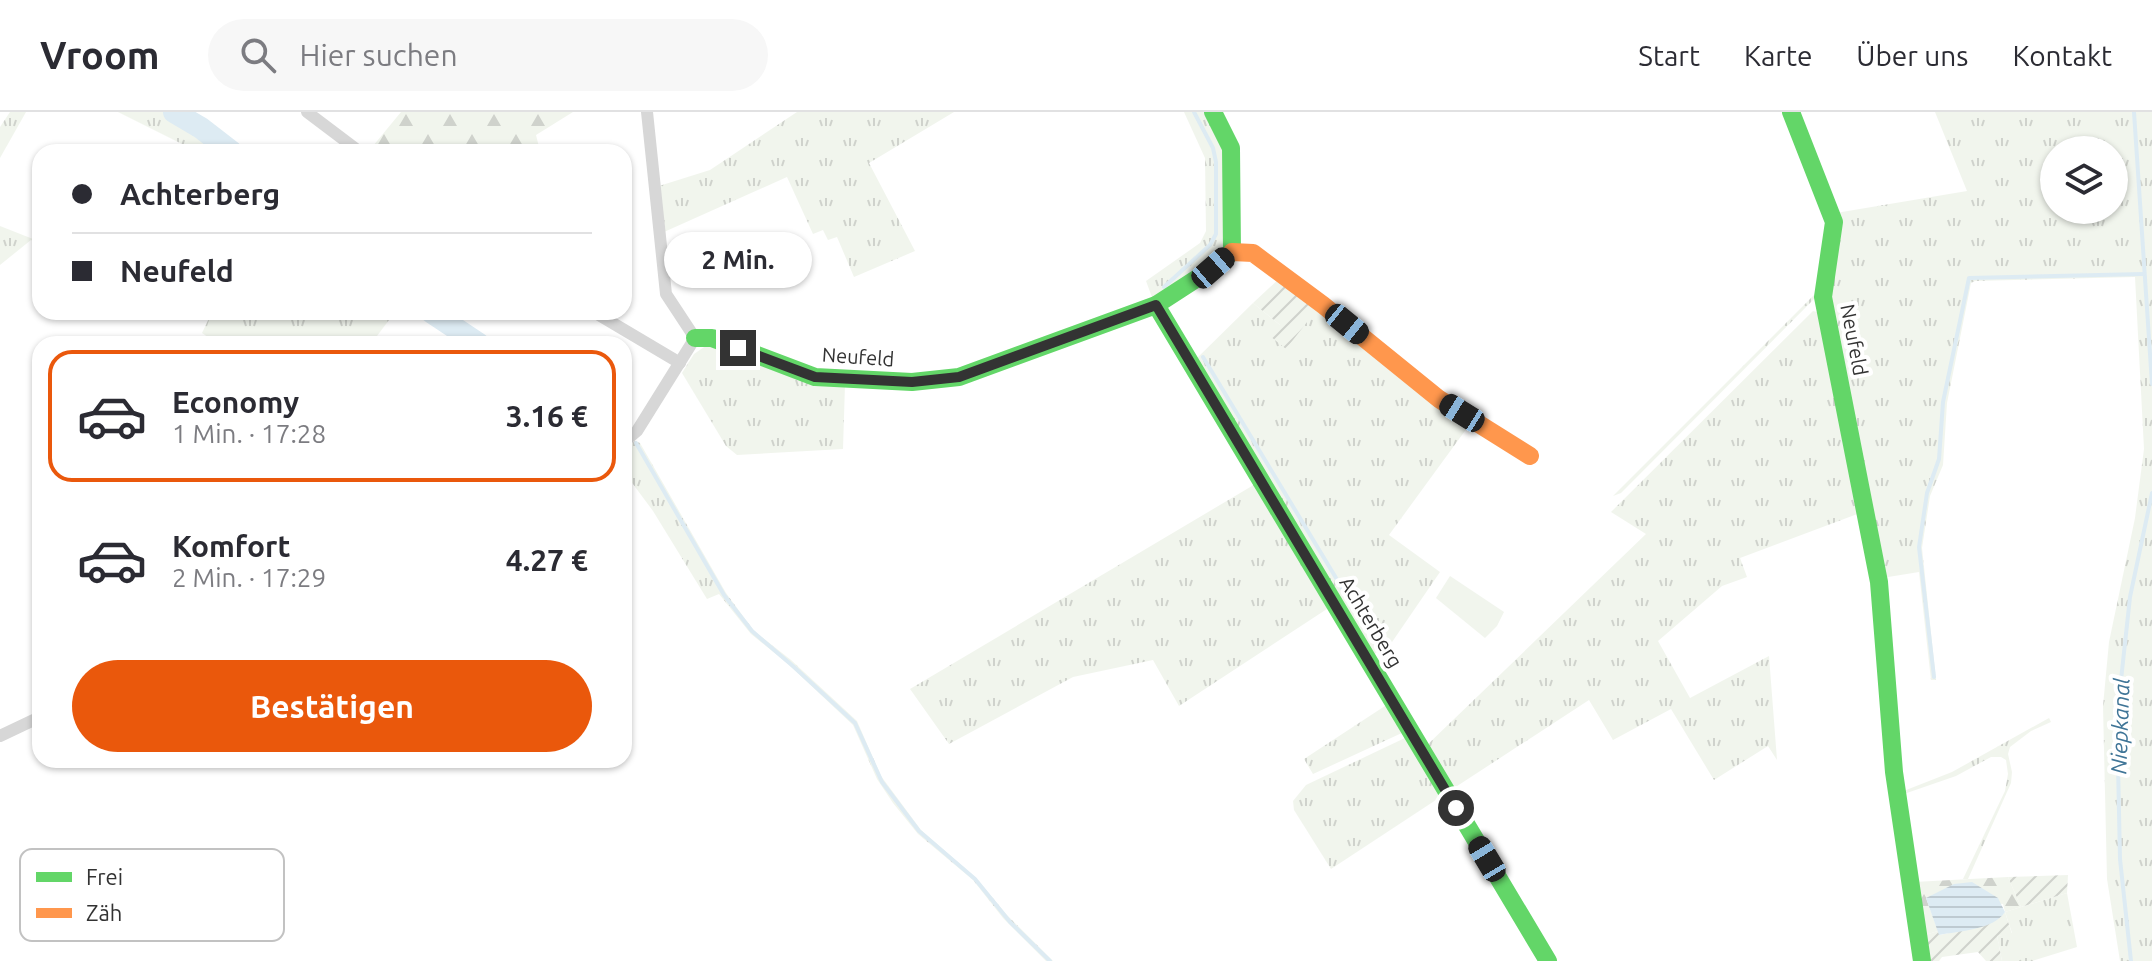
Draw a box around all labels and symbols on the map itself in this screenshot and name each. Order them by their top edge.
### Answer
callout: 2 Min. [664,232,812,288]
car [1187,243,1239,293]
car [1321,300,1373,348]
street label: Neufeld [1836,302,1873,378]
route end [720,330,756,366]
street label: Neufeld [821,343,895,370]
car [1435,390,1489,436]
street label: Achterberg [1335,572,1408,671]
water label: Niepkanal [2105,677,2134,775]
route start [1438,790,1474,826]
car [1464,832,1510,886]
legend [20,849,284,941]
text: Frei [86,864,123,889]
text: Zäh [86,900,122,925]

